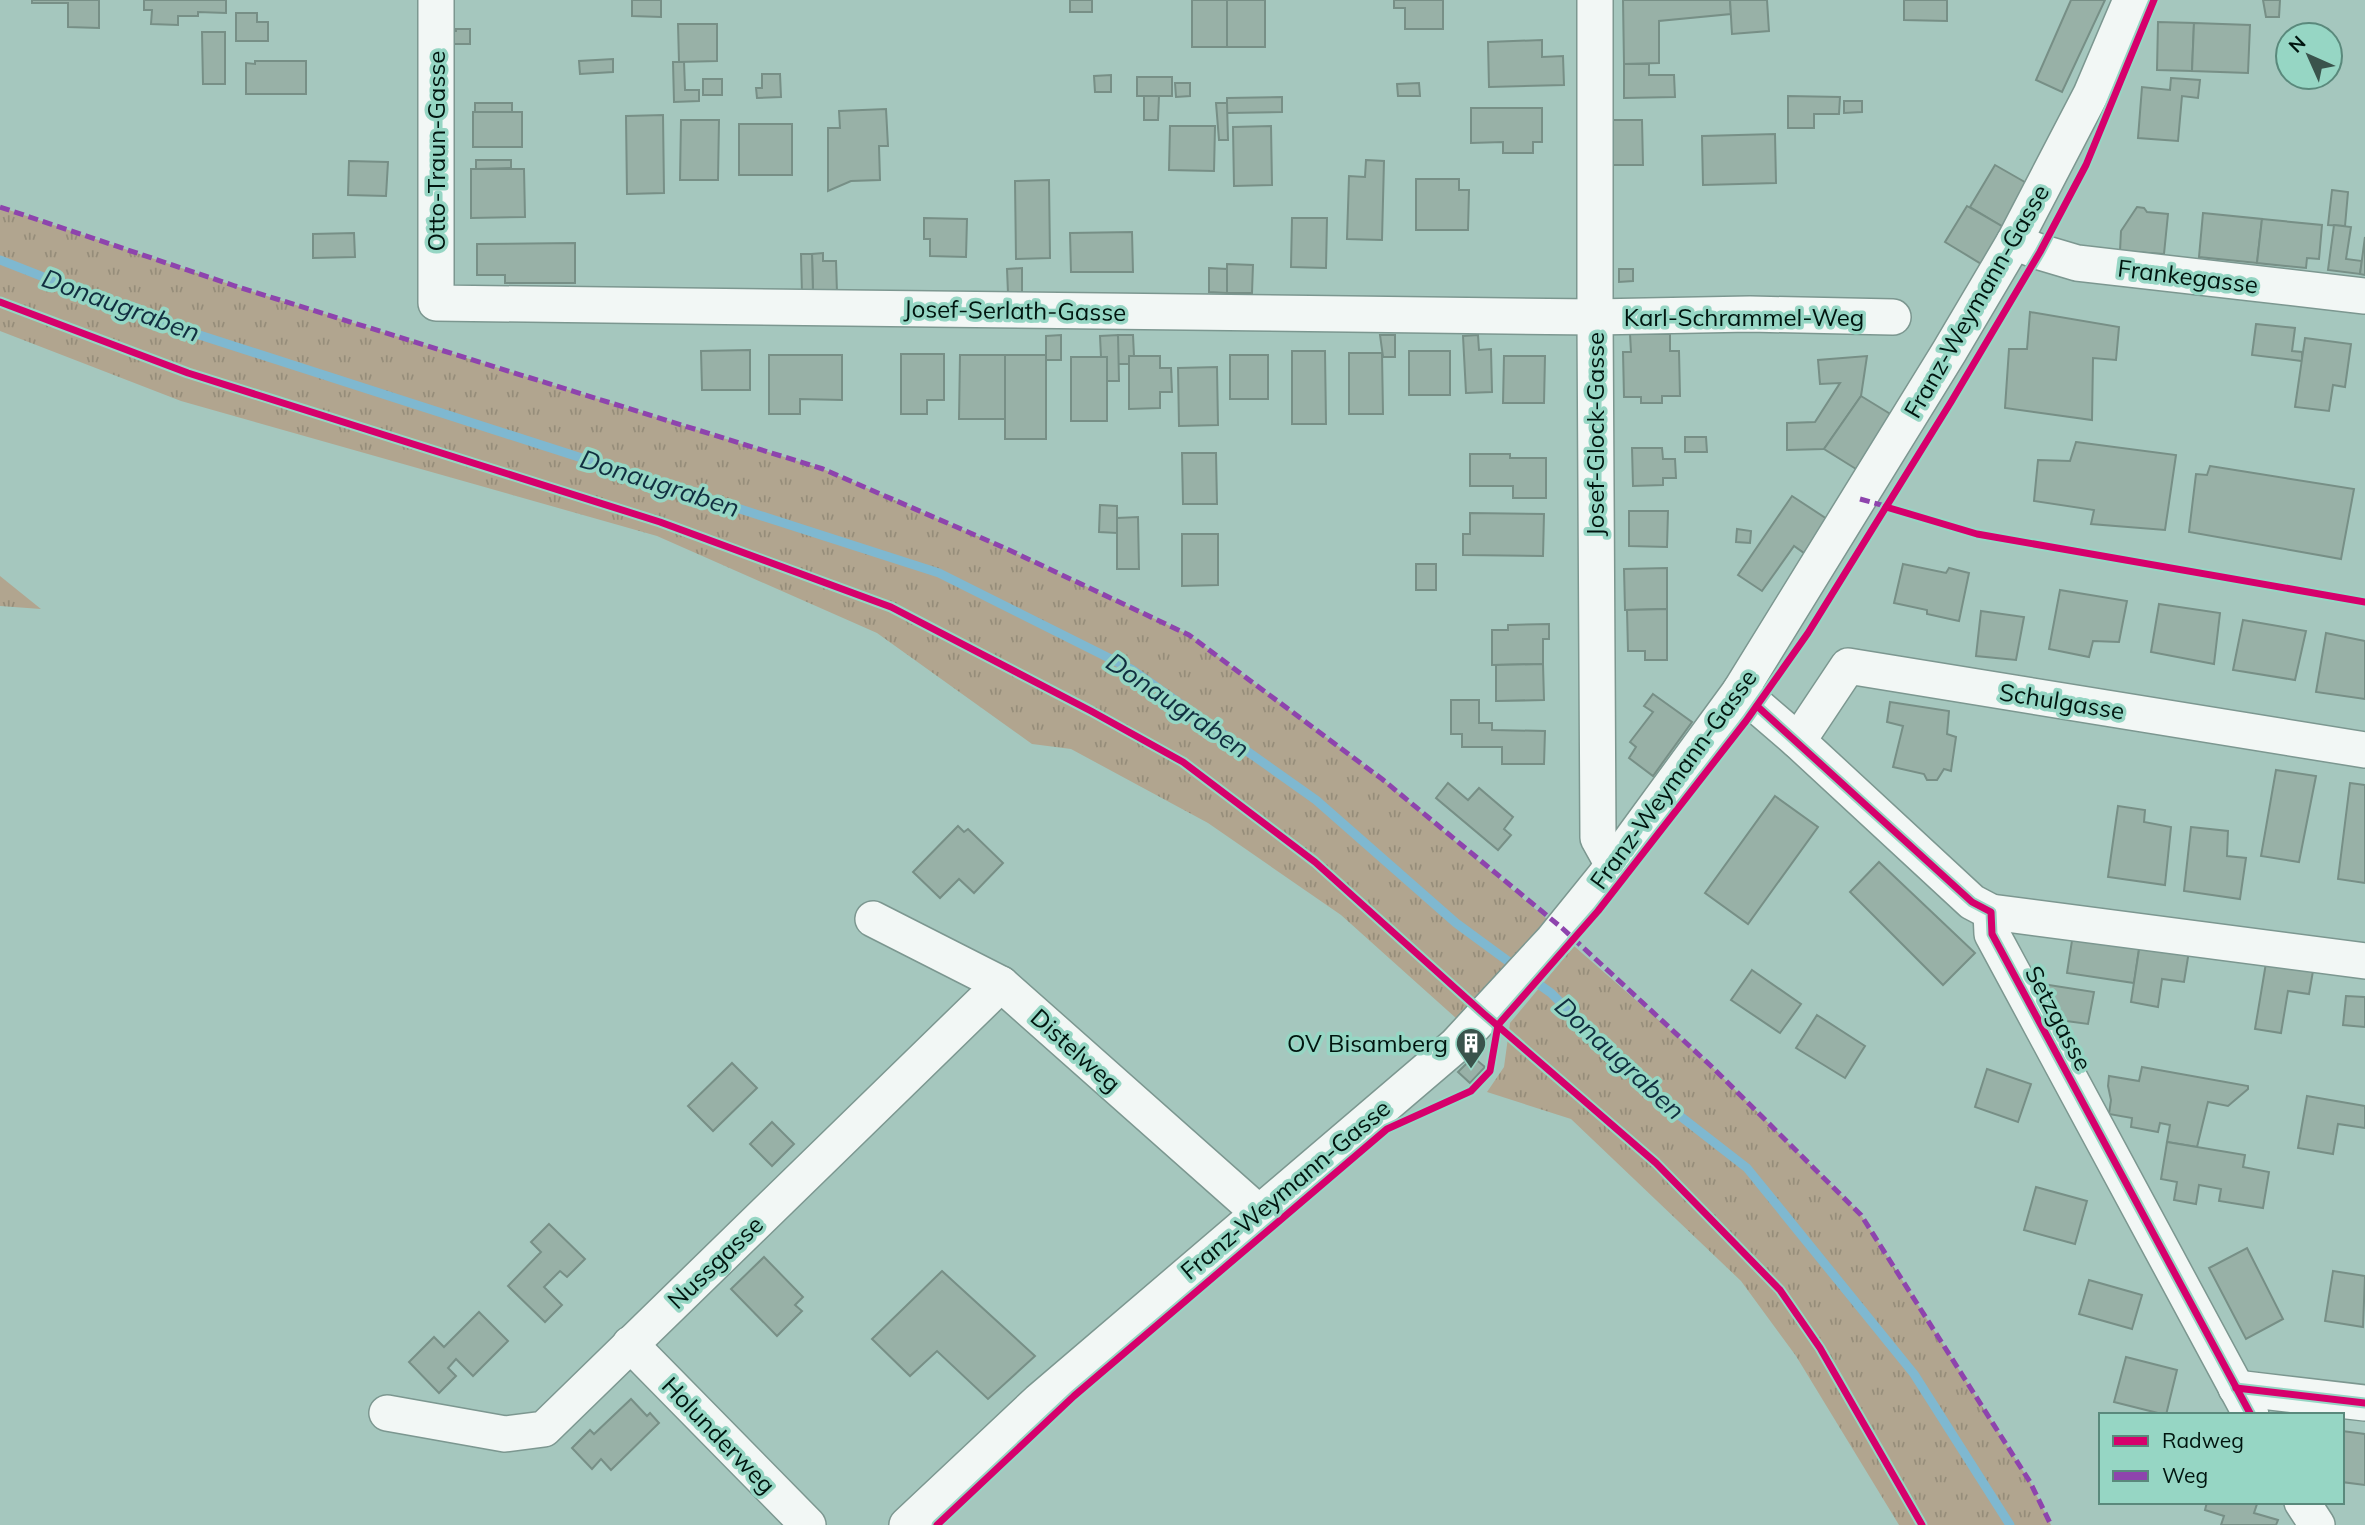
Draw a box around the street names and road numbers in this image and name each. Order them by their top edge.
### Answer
street label: Otto-Traun-Gasse [421,51,451,251]
street label: Franz-Weymann-Gasse [1897,179,2055,423]
street label: Frankegasse [2116,253,2260,299]
street label: Josef-Serlath-Gasse [903,293,1127,327]
street label: Karl-Schrammel-Weg [1624,302,1864,332]
street label: Josef-Glock-Gasse [1580,332,1610,536]
street label: Franz-Weymann-Gasse [1583,663,1763,895]
street label: Schulgasse [1997,676,2127,726]
street label: Setzgasse [2019,960,2099,1076]
street label: Distelweg [1025,1002,1127,1098]
street label: Franz-Weymann-Gasse [1174,1092,1396,1286]
street label: Nussgasse [661,1209,769,1315]
street label: Holunderweg [656,1370,782,1500]

